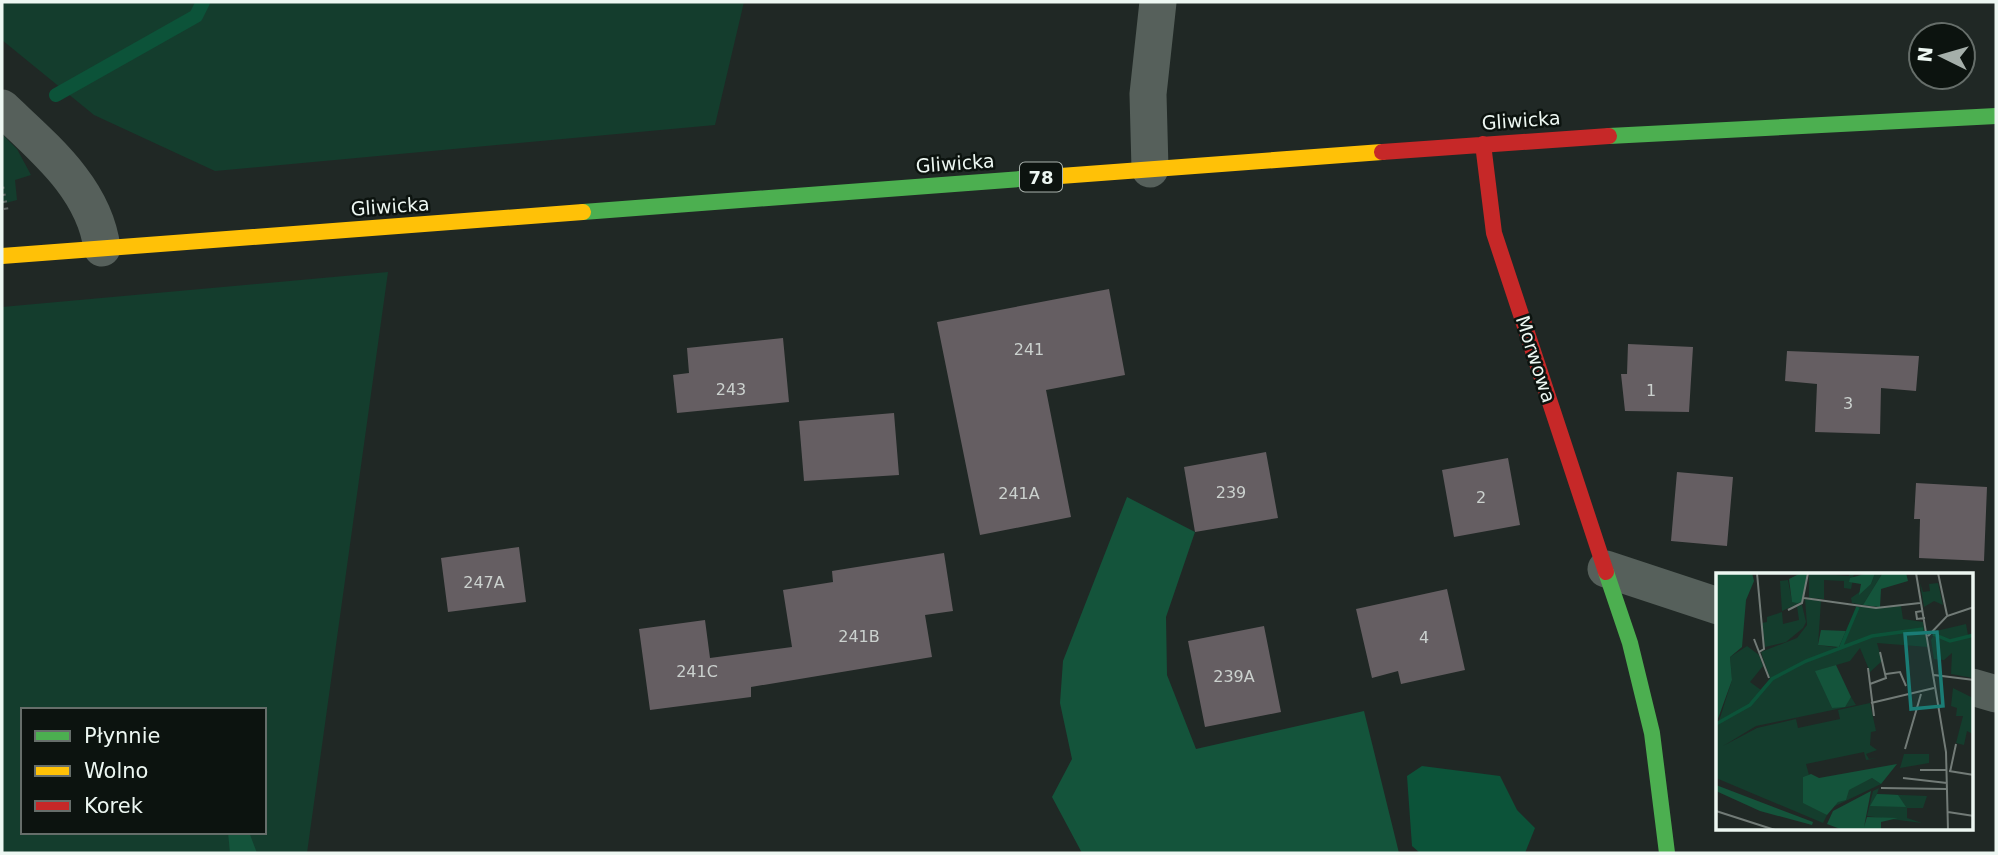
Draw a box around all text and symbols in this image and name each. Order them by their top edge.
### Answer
north arrow [1907,21,1977,91]
text: N [1913,46,1937,63]
street label: Gliwicka [1481,106,1561,134]
street label: Gliwicka [915,149,995,177]
road number: 78 [1020,162,1062,192]
street label: Gliwicka [350,192,430,220]
street label: Morwowa [1512,313,1560,405]
house number: 241 [1014,340,1044,359]
house number: 243 [716,380,746,399]
house number: 1 [1646,381,1656,400]
house number: 3 [1843,394,1853,413]
house number: 239 [1216,483,1246,502]
house number: 241A [998,484,1040,503]
house number: 2 [1476,488,1486,507]
house number: 247A [463,573,505,592]
inset map [1716,573,1974,830]
house number: 241B [838,627,880,646]
house number: 4 [1419,628,1429,647]
house number: 241C [676,662,718,681]
house number: 239A [1213,667,1255,686]
legend [21,708,266,834]
text: Płynnie [84,724,160,748]
text: Wolno [84,759,148,783]
text: Korek [84,794,144,818]

